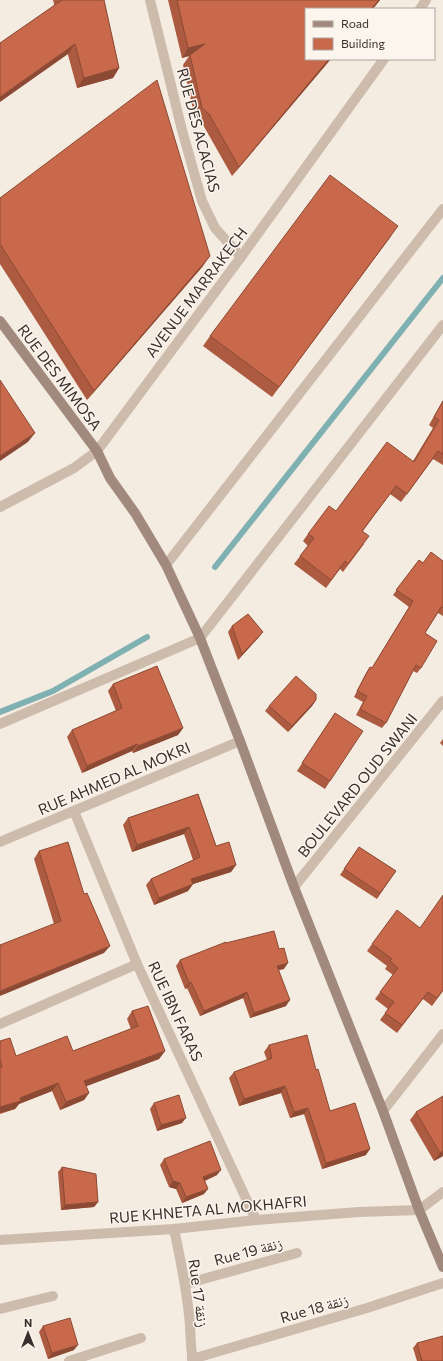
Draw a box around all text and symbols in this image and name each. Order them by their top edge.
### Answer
legend [305,8,435,60]
text: Road [341,16,369,30]
text: Building [341,36,385,50]
street label: RUE DES ACACIAS [174,66,224,194]
street label: AVENUE MARRAKECH [141,223,251,361]
street label: RUE DES MIMOSA [14,320,106,434]
street label: BOULEVARD OUD SWANI [293,710,421,860]
street label: RUE AHMED AL MOKRI [35,738,193,818]
street label: RUE IBN FARAS [145,958,207,1064]
street label: RUE KHNETA AL MOKHAFRI [108,1191,308,1227]
street label: Rue 19 زنقة [212,1233,285,1270]
street label: Rue 17 زنقة [184,1258,213,1329]
street label: Rue 18 زنقة [278,1290,351,1327]
north arrow [8,1313,48,1353]
text: N [24,1316,32,1329]

